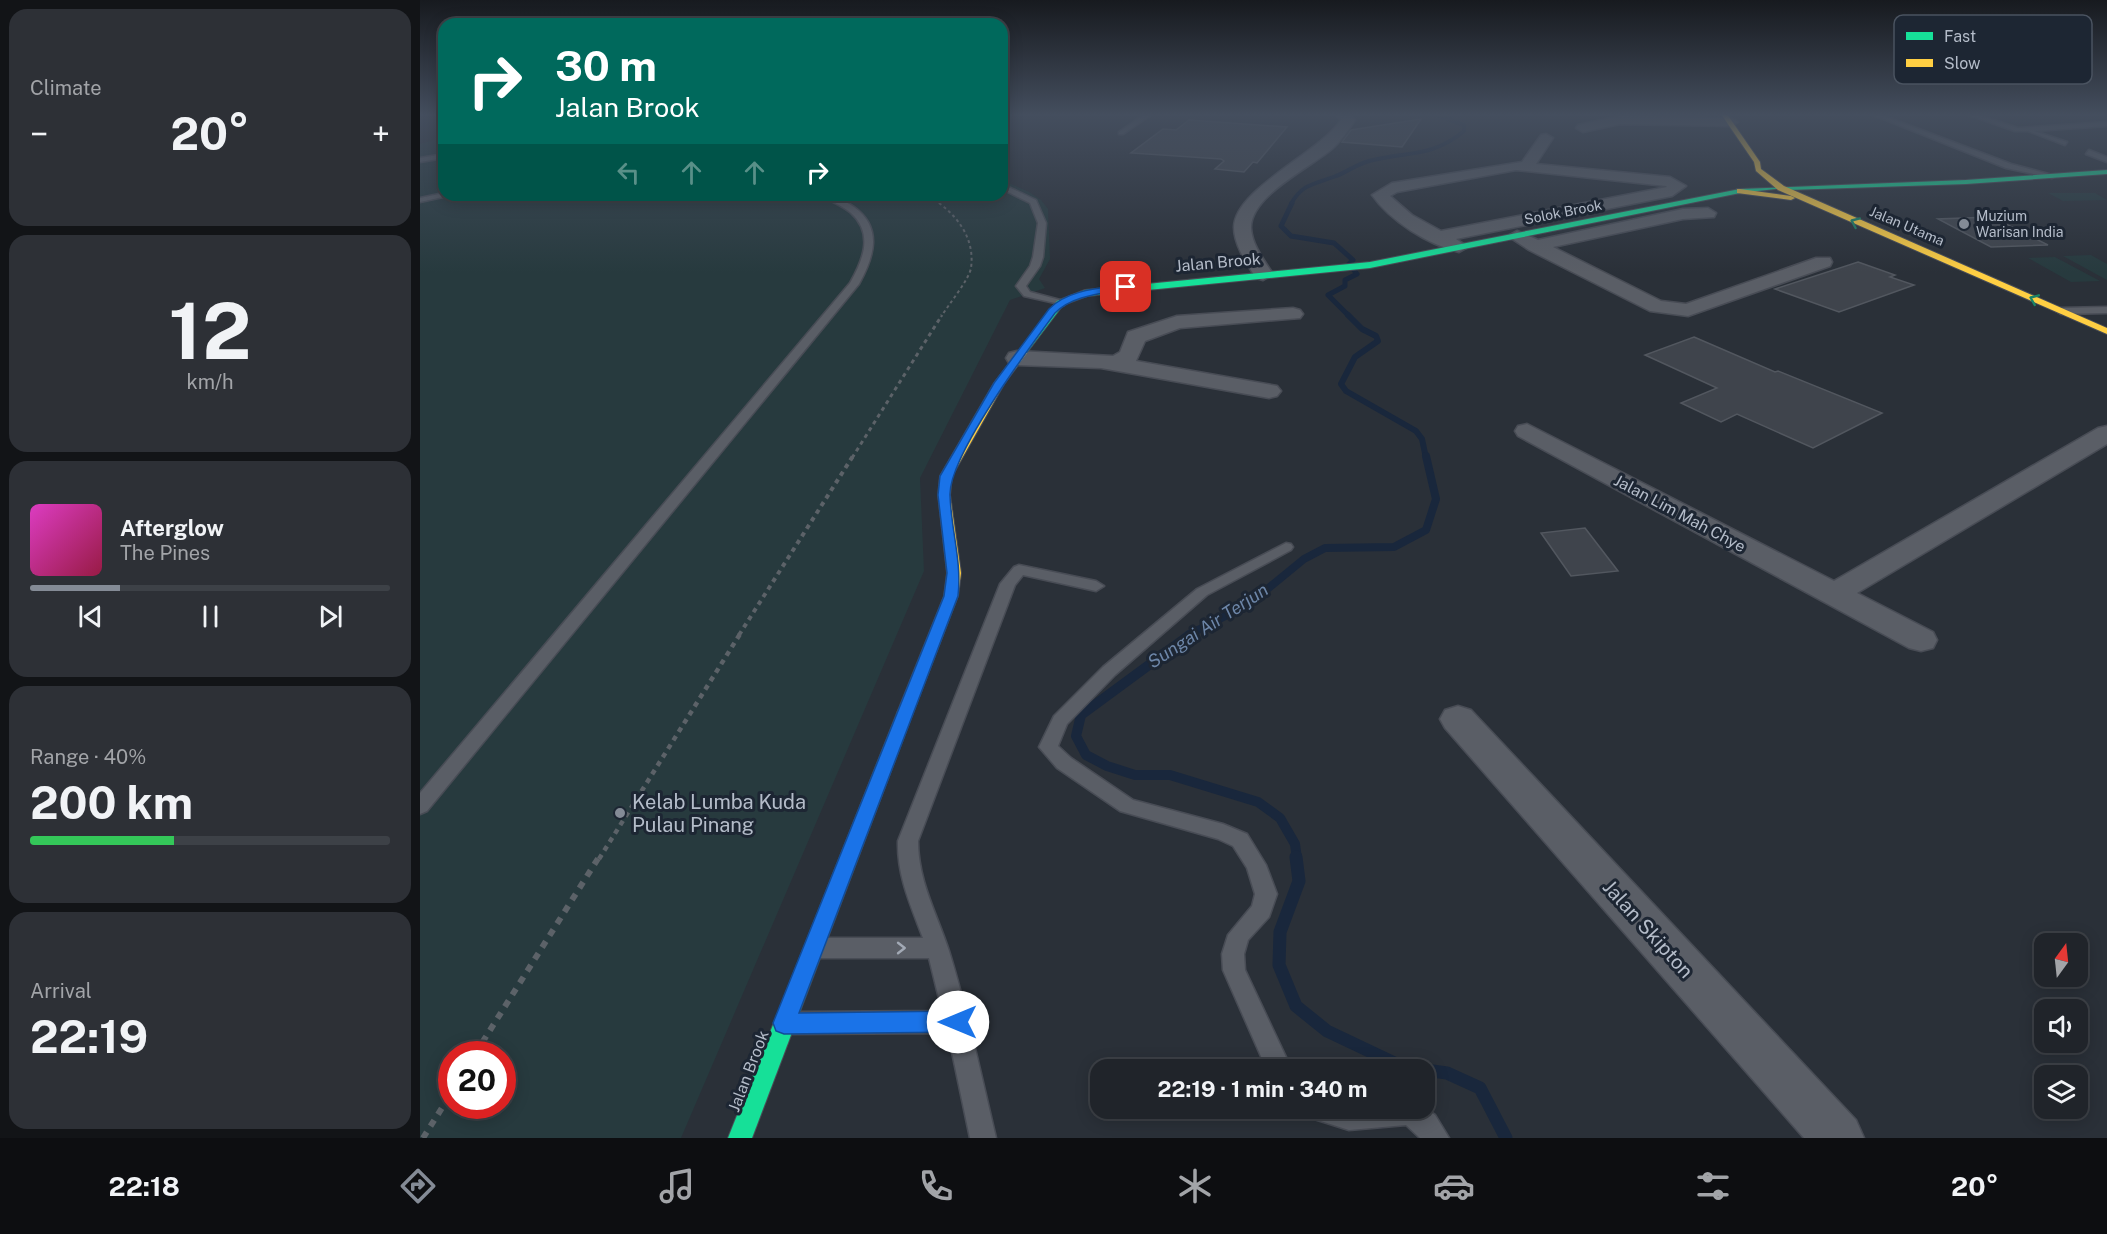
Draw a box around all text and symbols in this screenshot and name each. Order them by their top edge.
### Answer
legend [1894,15,2092,84]
text: Fast [1944,27,1976,46]
text: 30 m [555,41,657,90]
icon: right [456,42,534,120]
text: Slow [1944,54,1981,73]
text: Climate [30,76,102,100]
text: Jalan Brook [555,91,700,123]
text: 20° [171,107,249,160]
text: − [30,115,48,153]
text: + [372,115,390,153]
icon: left [612,156,645,189]
icon: ahead [675,156,708,189]
icon: ahead [738,156,771,189]
icon: right [801,156,834,189]
street label: Solok Brook [1523,197,1603,227]
street label: Jalan Utama [1867,203,1947,249]
place label: Muzium Warisan India [1976,208,2063,240]
one-way arrow [1851,217,1862,229]
marker: Muzium Warisan India [1957,217,1971,231]
street label: Jalan Brook [1175,249,1262,276]
pin [1100,261,1151,312]
icon: arrive [1109,270,1142,303]
text: 12 [169,285,251,377]
one-way arrow [2030,294,2041,306]
text: km/h [186,370,234,394]
street label: Jalan Lim Mah Chye [1611,471,1749,556]
text: Afterglow [120,515,224,541]
text: The Pines [120,541,210,565]
water label: Sungai Air Terjun [1144,579,1272,672]
icon: previous [74,600,107,633]
icon: pause [194,600,227,633]
icon: next [314,600,347,633]
text: Range · 40% [30,745,146,769]
text: 200 km [30,776,193,829]
place label: Kelab Lumba Kuda Pulau Pinang [632,790,806,837]
marker: Kelab Lumba Kuda Pulau Pinang [613,806,627,820]
street label: Jalan Skipton [1598,875,1698,983]
north arrow [2034,933,2088,987]
map controls [2034,933,2088,1119]
one-way arrow [897,942,906,954]
text: Arrival [30,979,92,1003]
position arrow [926,990,990,1054]
button: sound [2034,999,2088,1053]
text: 22:19 [30,1010,148,1063]
street label: Jalan Brook [724,1028,773,1115]
speed limit sign: 20 [438,1041,516,1119]
button: layers [2034,1065,2088,1119]
text: 22:19 · 1 min · 340 m [1158,1076,1367,1102]
icon: directions [397,1165,439,1207]
icon: music [656,1165,698,1207]
icon: phone [915,1165,957,1207]
icon: climate [1174,1165,1216,1207]
icon: car [1433,1165,1475,1207]
icon: filters [1692,1165,1734,1207]
text: 22:18 [109,1170,180,1202]
text: 20° [1951,1170,1998,1202]

